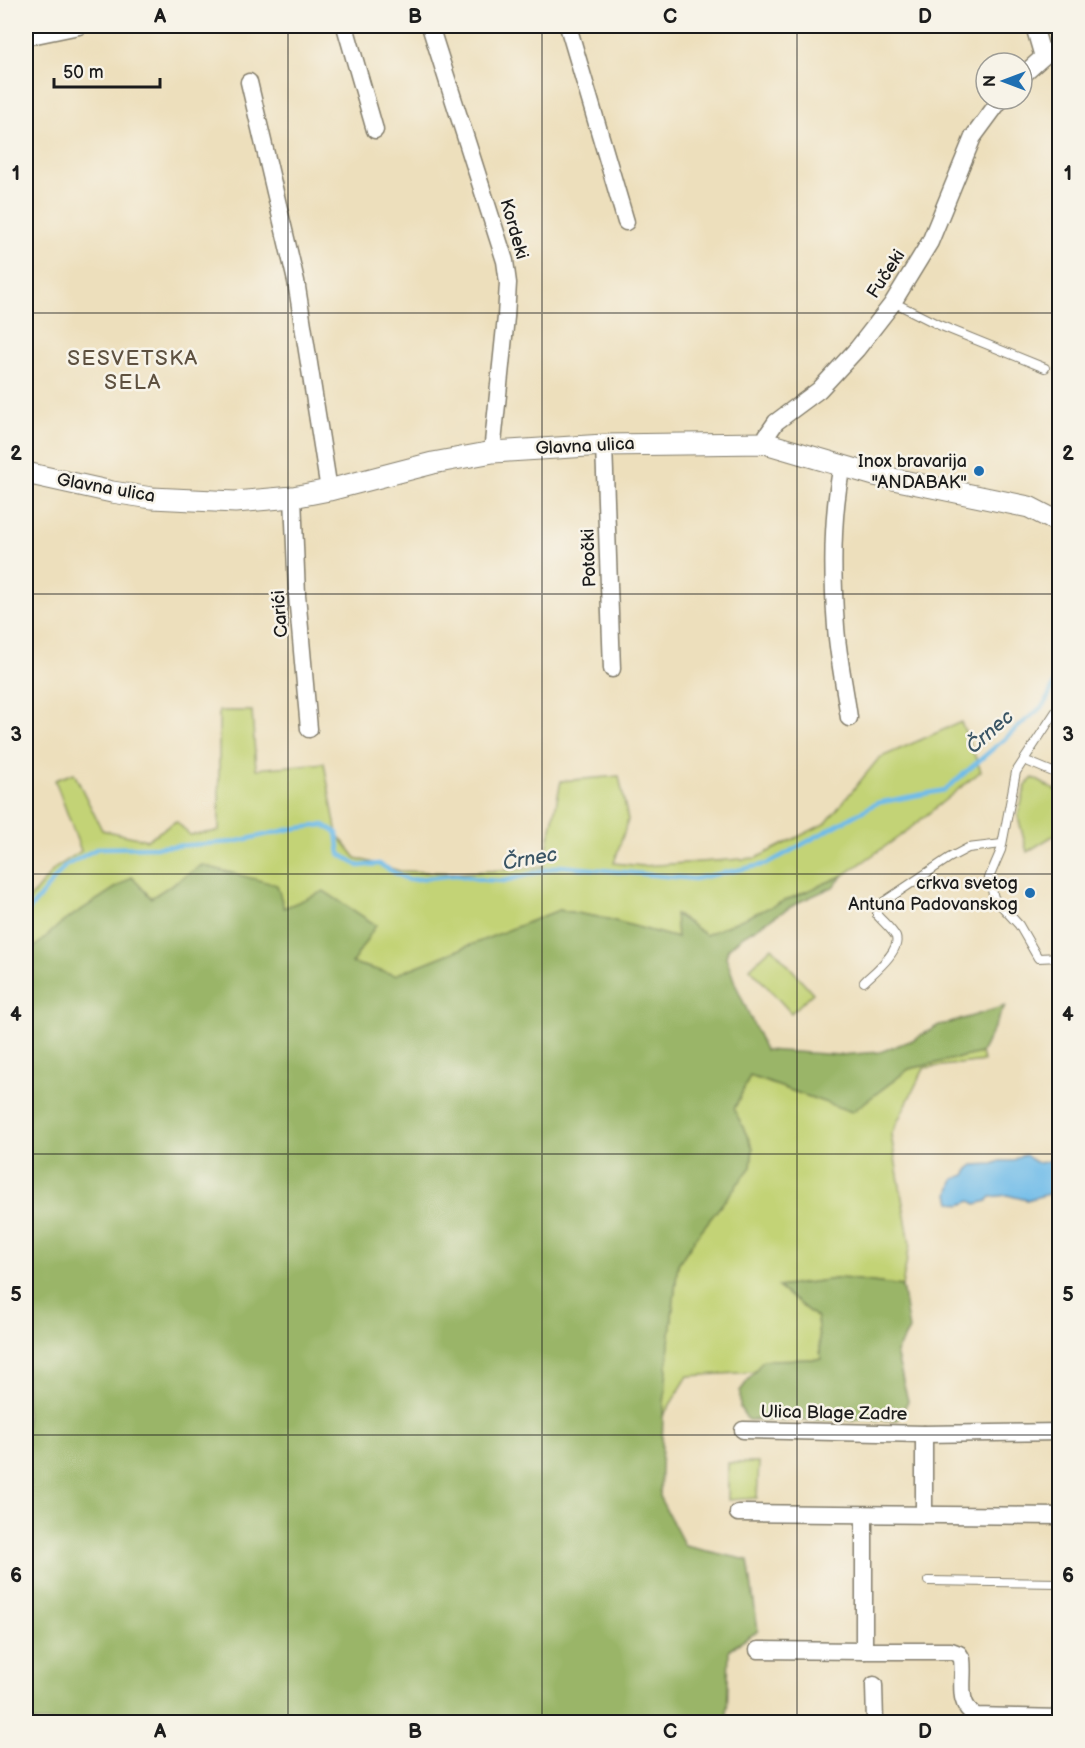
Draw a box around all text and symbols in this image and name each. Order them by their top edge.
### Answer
text: A [153,5,167,29]
text: B [408,5,422,29]
text: C [663,5,677,29]
text: D [918,5,932,29]
scale bar [54,51,160,89]
north arrow [974,51,1034,111]
text: 50 m [63,62,104,83]
text: N [981,75,1000,87]
text: 1 [12,162,20,186]
text: 1 [1064,162,1072,186]
street label: Kordeki [495,196,533,262]
street label: Fučeki [863,246,909,302]
district label: SESVETSKA SELA [67,346,199,395]
street label: Glavna ulica [535,433,635,459]
text: 2 [10,442,22,466]
text: 2 [1062,442,1074,466]
place label: Inox bravarija "ANDABAK" [858,451,967,493]
marker: Inox bravarija "ANDABAK" [972,464,986,478]
street label: Glavna ulica [55,469,157,507]
street label: Potočki [577,528,601,588]
street label: Carići [268,590,292,638]
water label: Črnec [961,704,1019,759]
text: 3 [10,723,22,747]
text: 3 [1062,723,1074,747]
water label: Črnec [501,841,559,876]
place label: crkva svetog Antuna Padovanskog [848,873,1018,915]
marker: crkva svetog Antuna Padovanskog [1023,886,1037,900]
text: 4 [10,1003,22,1027]
text: 4 [1062,1003,1074,1027]
text: 5 [10,1283,22,1307]
text: 5 [1062,1283,1074,1307]
street label: Ulica Blage Zadre [760,1401,908,1425]
text: 6 [10,1564,22,1588]
text: 6 [1062,1564,1074,1588]
text: A [153,1720,167,1744]
text: B [408,1720,422,1744]
text: C [663,1720,677,1744]
text: D [918,1720,932,1744]

